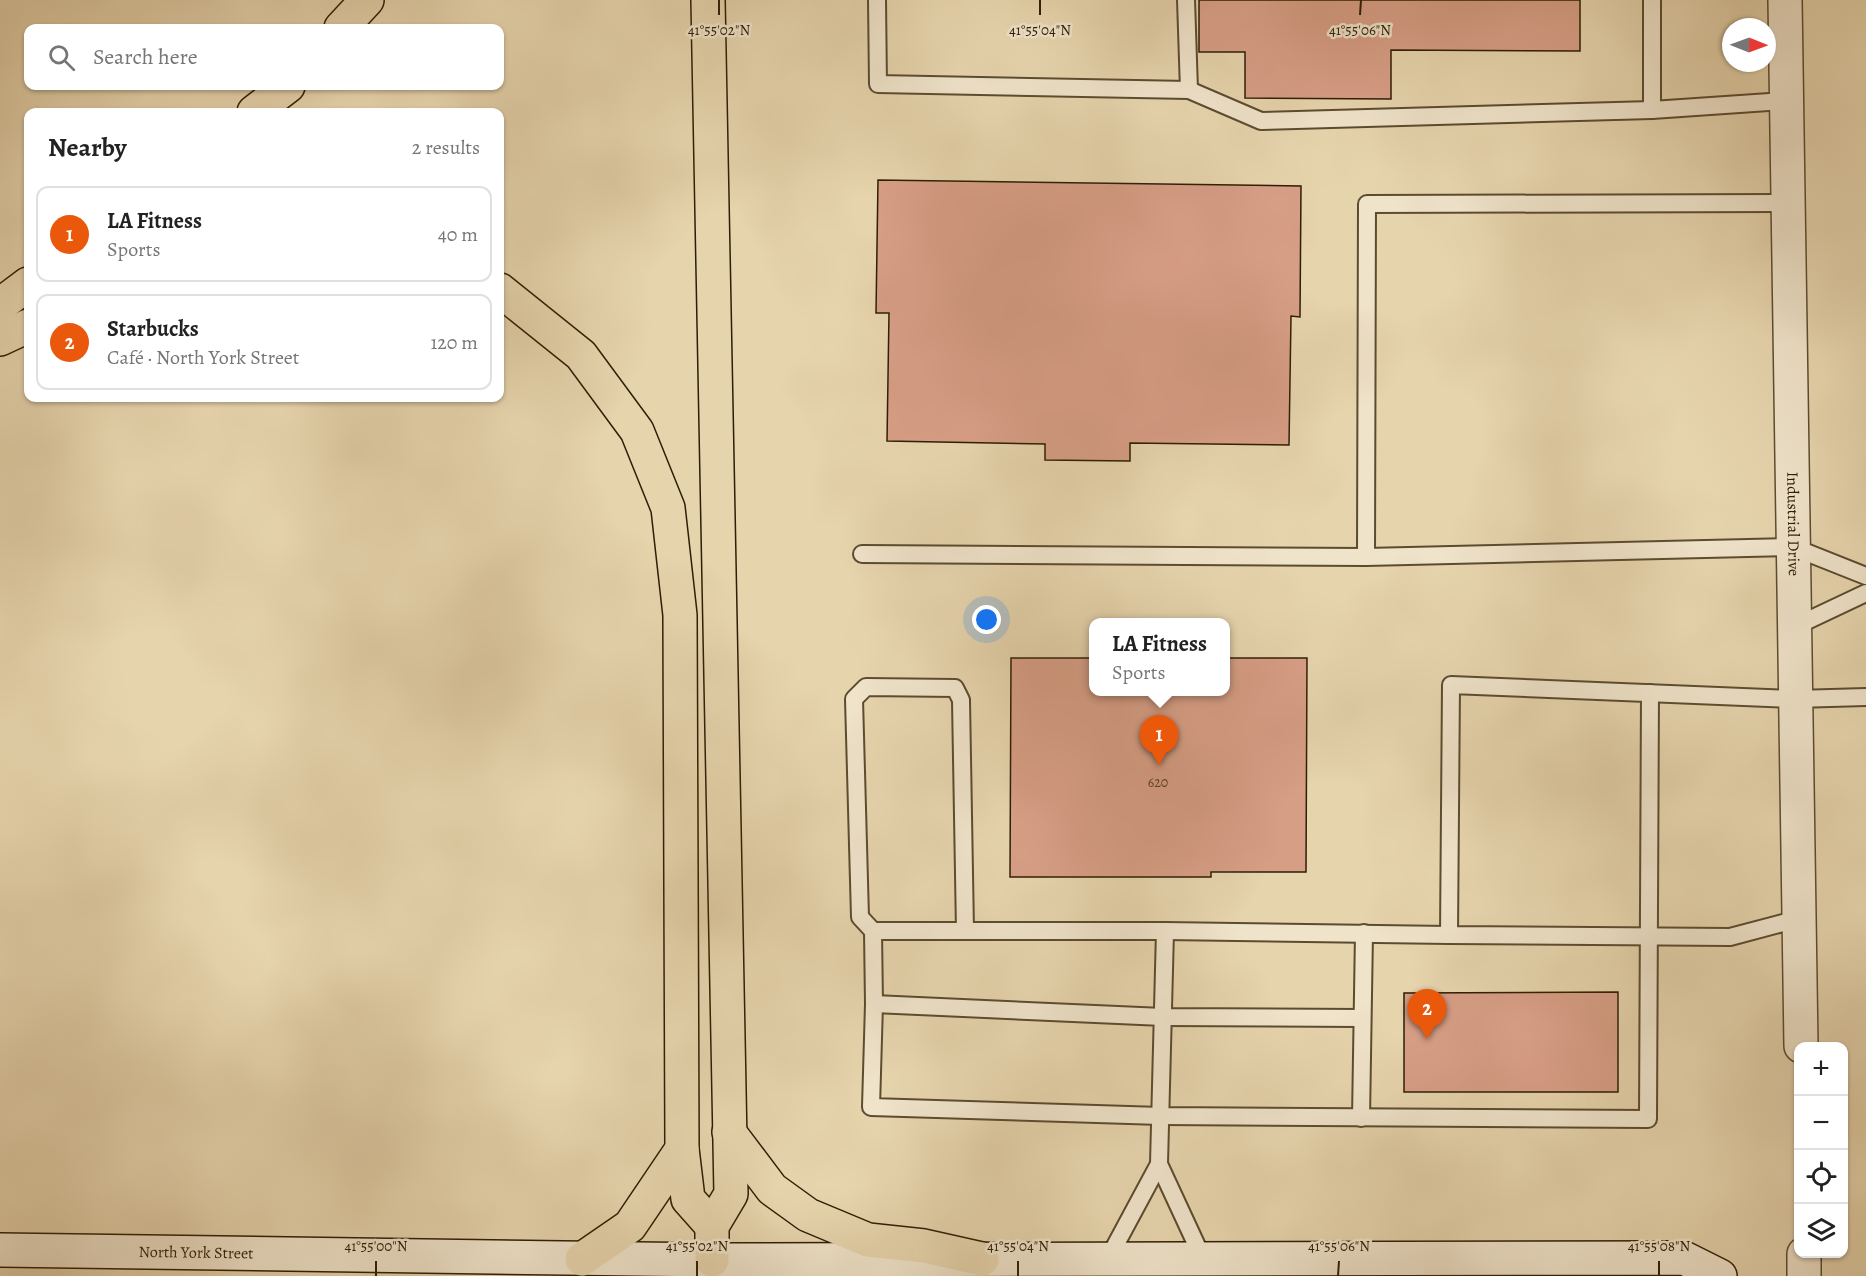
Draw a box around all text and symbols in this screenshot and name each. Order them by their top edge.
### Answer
north arrow [1722,18,1776,72]
text: 41°55'02"N [688,20,750,40]
text: 41°55'04"N [1009,20,1071,40]
text: 41°55'06"N [1329,20,1391,40]
search box [24,24,504,90]
icon: search [45,41,78,74]
text: Search here [93,42,198,72]
text: Nearby [48,130,127,165]
text: 2 results [412,134,480,161]
text: LA Fitness [107,206,202,236]
text: 1 [66,221,73,248]
text: 40 m [438,221,478,248]
text: Sports [107,236,160,263]
text: Starbucks [107,314,199,344]
text: 2 [65,329,74,356]
text: 120 m [430,329,478,356]
text: Café · North York Street [107,344,299,371]
street label: Industrial Drive [1781,472,1805,576]
your location [972,605,1001,634]
popup [1089,618,1230,696]
text: LA Fitness [1112,629,1207,659]
text: Sports [1112,659,1165,686]
pin: 1 [1140,716,1178,765]
house number: 620 [1148,773,1168,792]
pin: 2 [1408,990,1446,1039]
map controls [1794,1042,1848,1258]
button: + [1794,1042,1848,1096]
button: − [1794,1096,1848,1150]
button: locate [1794,1150,1848,1204]
button: layers [1794,1204,1848,1258]
text: 41°55'00"N [344,1236,408,1256]
text: 41°55'02"N [666,1236,728,1256]
text: 41°55'04"N [987,1236,1049,1256]
text: 41°55'06"N [1308,1236,1370,1256]
text: 41°55'08"N [1628,1236,1690,1256]
street label: North York Street [138,1241,254,1265]

